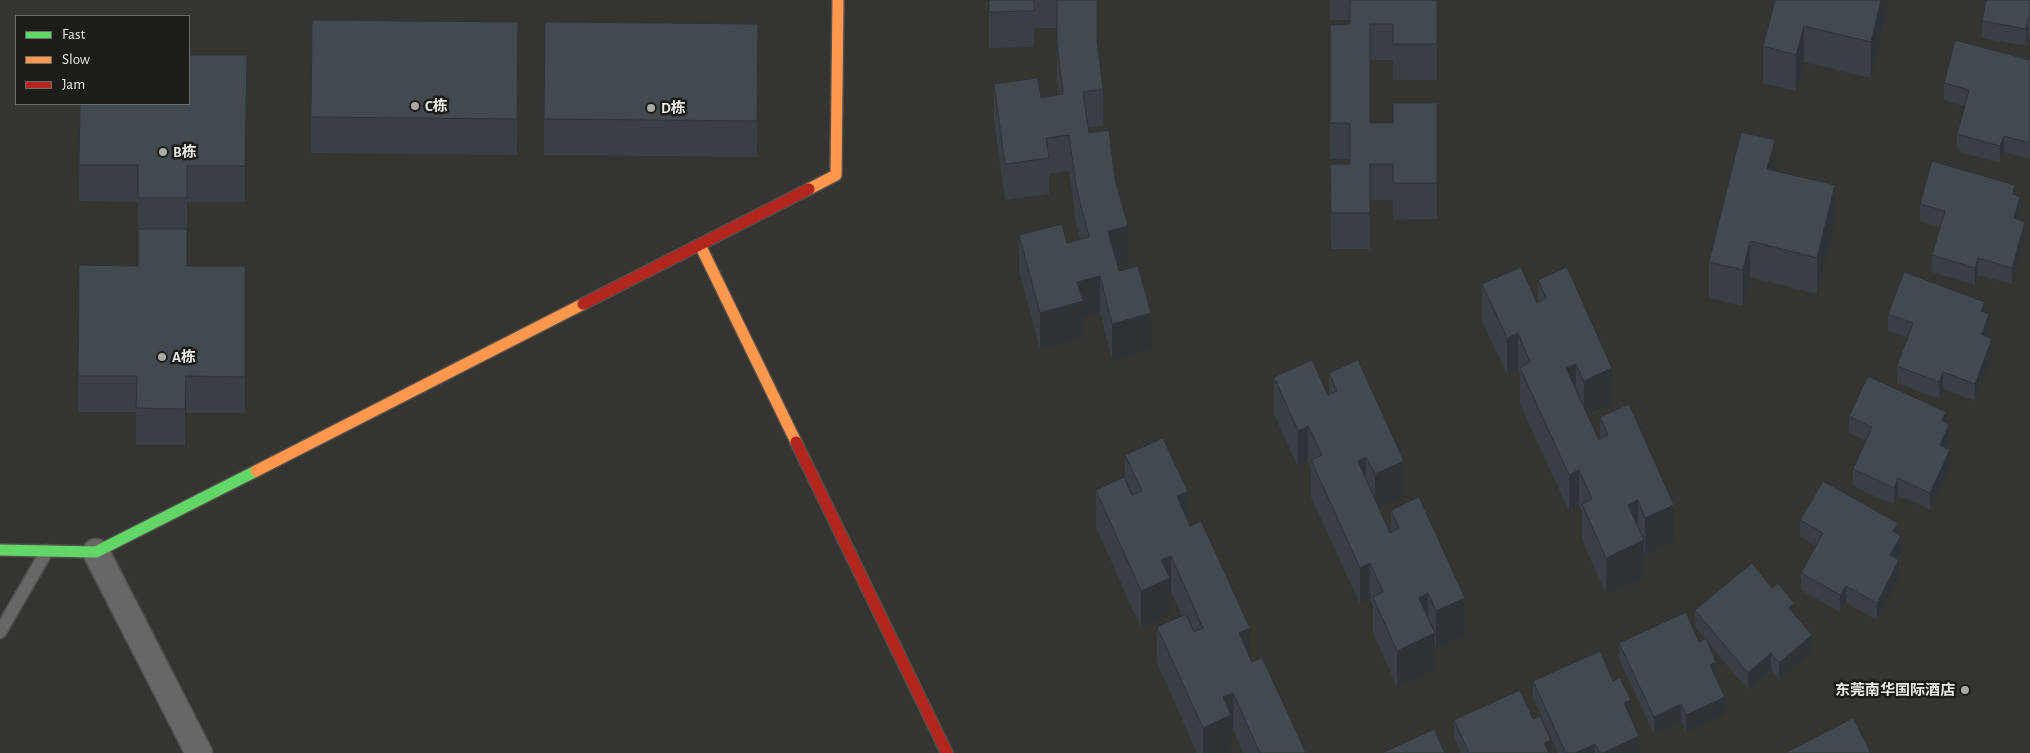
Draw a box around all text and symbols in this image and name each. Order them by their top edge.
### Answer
legend [15,15,190,105]
text: Fast [62,27,85,42]
text: Slow [62,52,90,67]
text: Jam [62,77,85,92]
place label: C栋 [425,97,448,115]
place label: D栋 [661,99,686,117]
marker: C栋 [409,100,421,112]
marker: D栋 [645,102,657,114]
place label: B栋 [173,143,197,161]
marker: B栋 [157,146,169,158]
place label: A栋 [172,348,196,366]
marker: A栋 [156,351,168,363]
place label: 东莞南华国际酒店 [1835,681,1955,699]
marker: 东莞南华国际酒店 [1959,684,1971,696]

